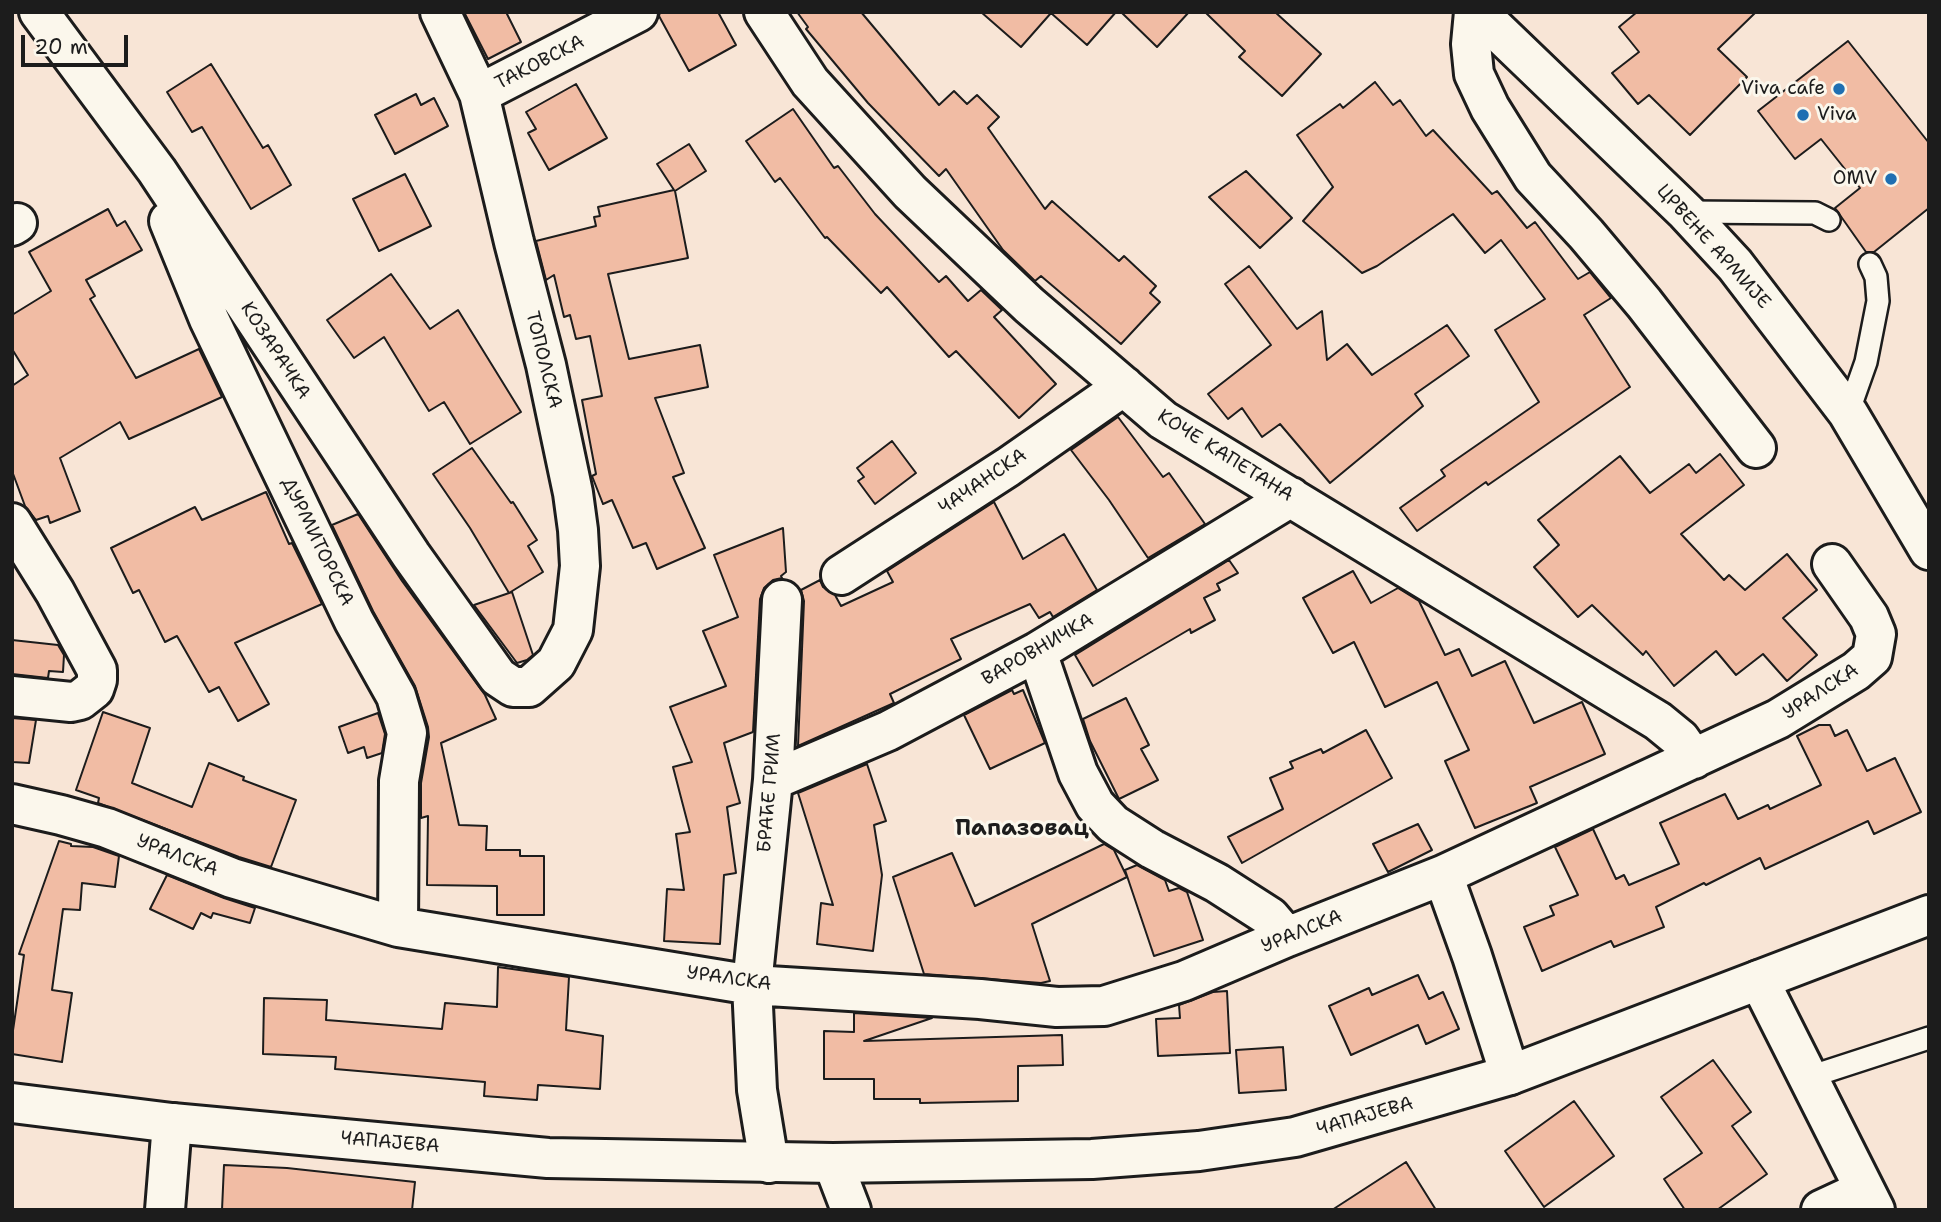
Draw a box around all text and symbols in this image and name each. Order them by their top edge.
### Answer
scale bar [24,21,131,65]
street label: ТАКОВСКА [492,31,588,95]
text: 20 m [34,33,88,61]
place label: Viva cafe [1741,78,1825,100]
marker: Viva cafe [1831,81,1847,97]
place label: Viva [1817,104,1857,126]
marker: Viva [1795,107,1811,123]
place label: OMV [1833,168,1877,190]
marker: OMV [1883,171,1899,187]
street label: ЦРВЕНЕ АРМИЈЕ [1651,180,1775,314]
street label: КОЗАРАЧКА [235,298,315,404]
street label: ТОПОЛСКА [520,309,566,411]
street label: КОЧЕ КАПЕТАНА [1153,405,1297,507]
street label: ЧАЧАНСКА [935,444,1031,520]
street label: ДУРМИТОРСКА [276,474,358,610]
street label: ВАРОВНИЧКА [978,609,1098,691]
street label: УРАЛСКА [1779,659,1863,725]
street label: БРАЋЕ ГРИМ [753,732,787,854]
district label: Папазовац [955,815,1089,843]
street label: УРАЛСКА [133,830,221,882]
street label: УРАЛСКА [1258,905,1346,959]
street label: УРАЛСКА [685,962,773,996]
street label: ЧАПАЈЕВА [1314,1092,1416,1142]
street label: ЧАПАЈЕВА [339,1127,441,1159]

